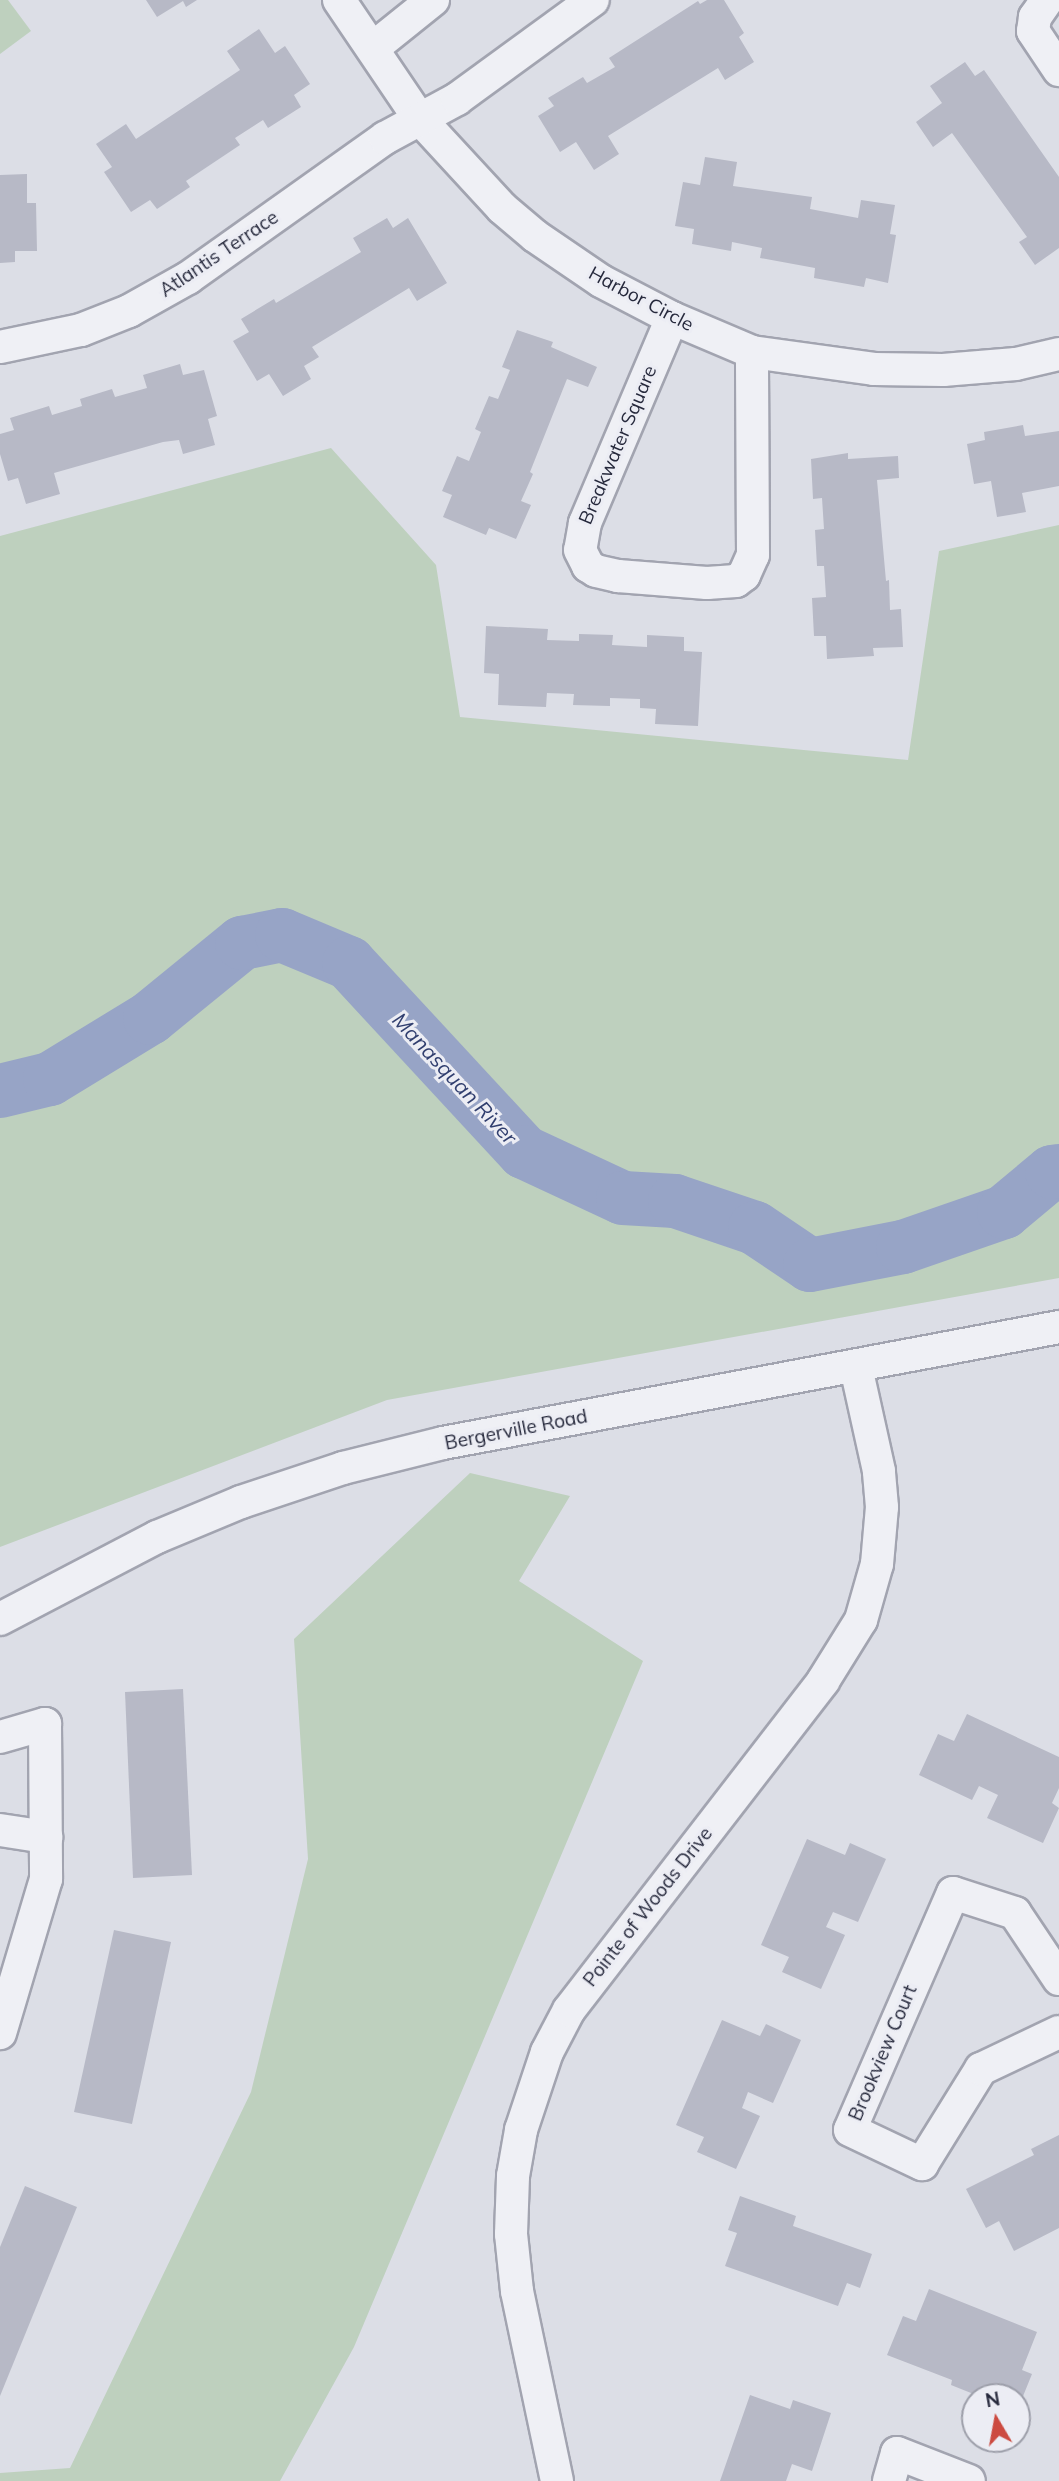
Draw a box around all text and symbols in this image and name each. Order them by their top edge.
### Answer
street label: Atlantis Terrace [155,206,283,302]
street label: Harbor Circle [585,262,697,336]
street label: Breakwater Square [574,362,662,528]
water label: Manasquan River [388,1007,522,1149]
street label: Bergerville Road [443,1405,589,1455]
street label: Pointe of Woods Drive [579,1823,717,1991]
street label: Brookview Court [844,1982,922,2124]
north arrow [961,2383,1031,2453]
text: N [984,2386,1002,2412]

